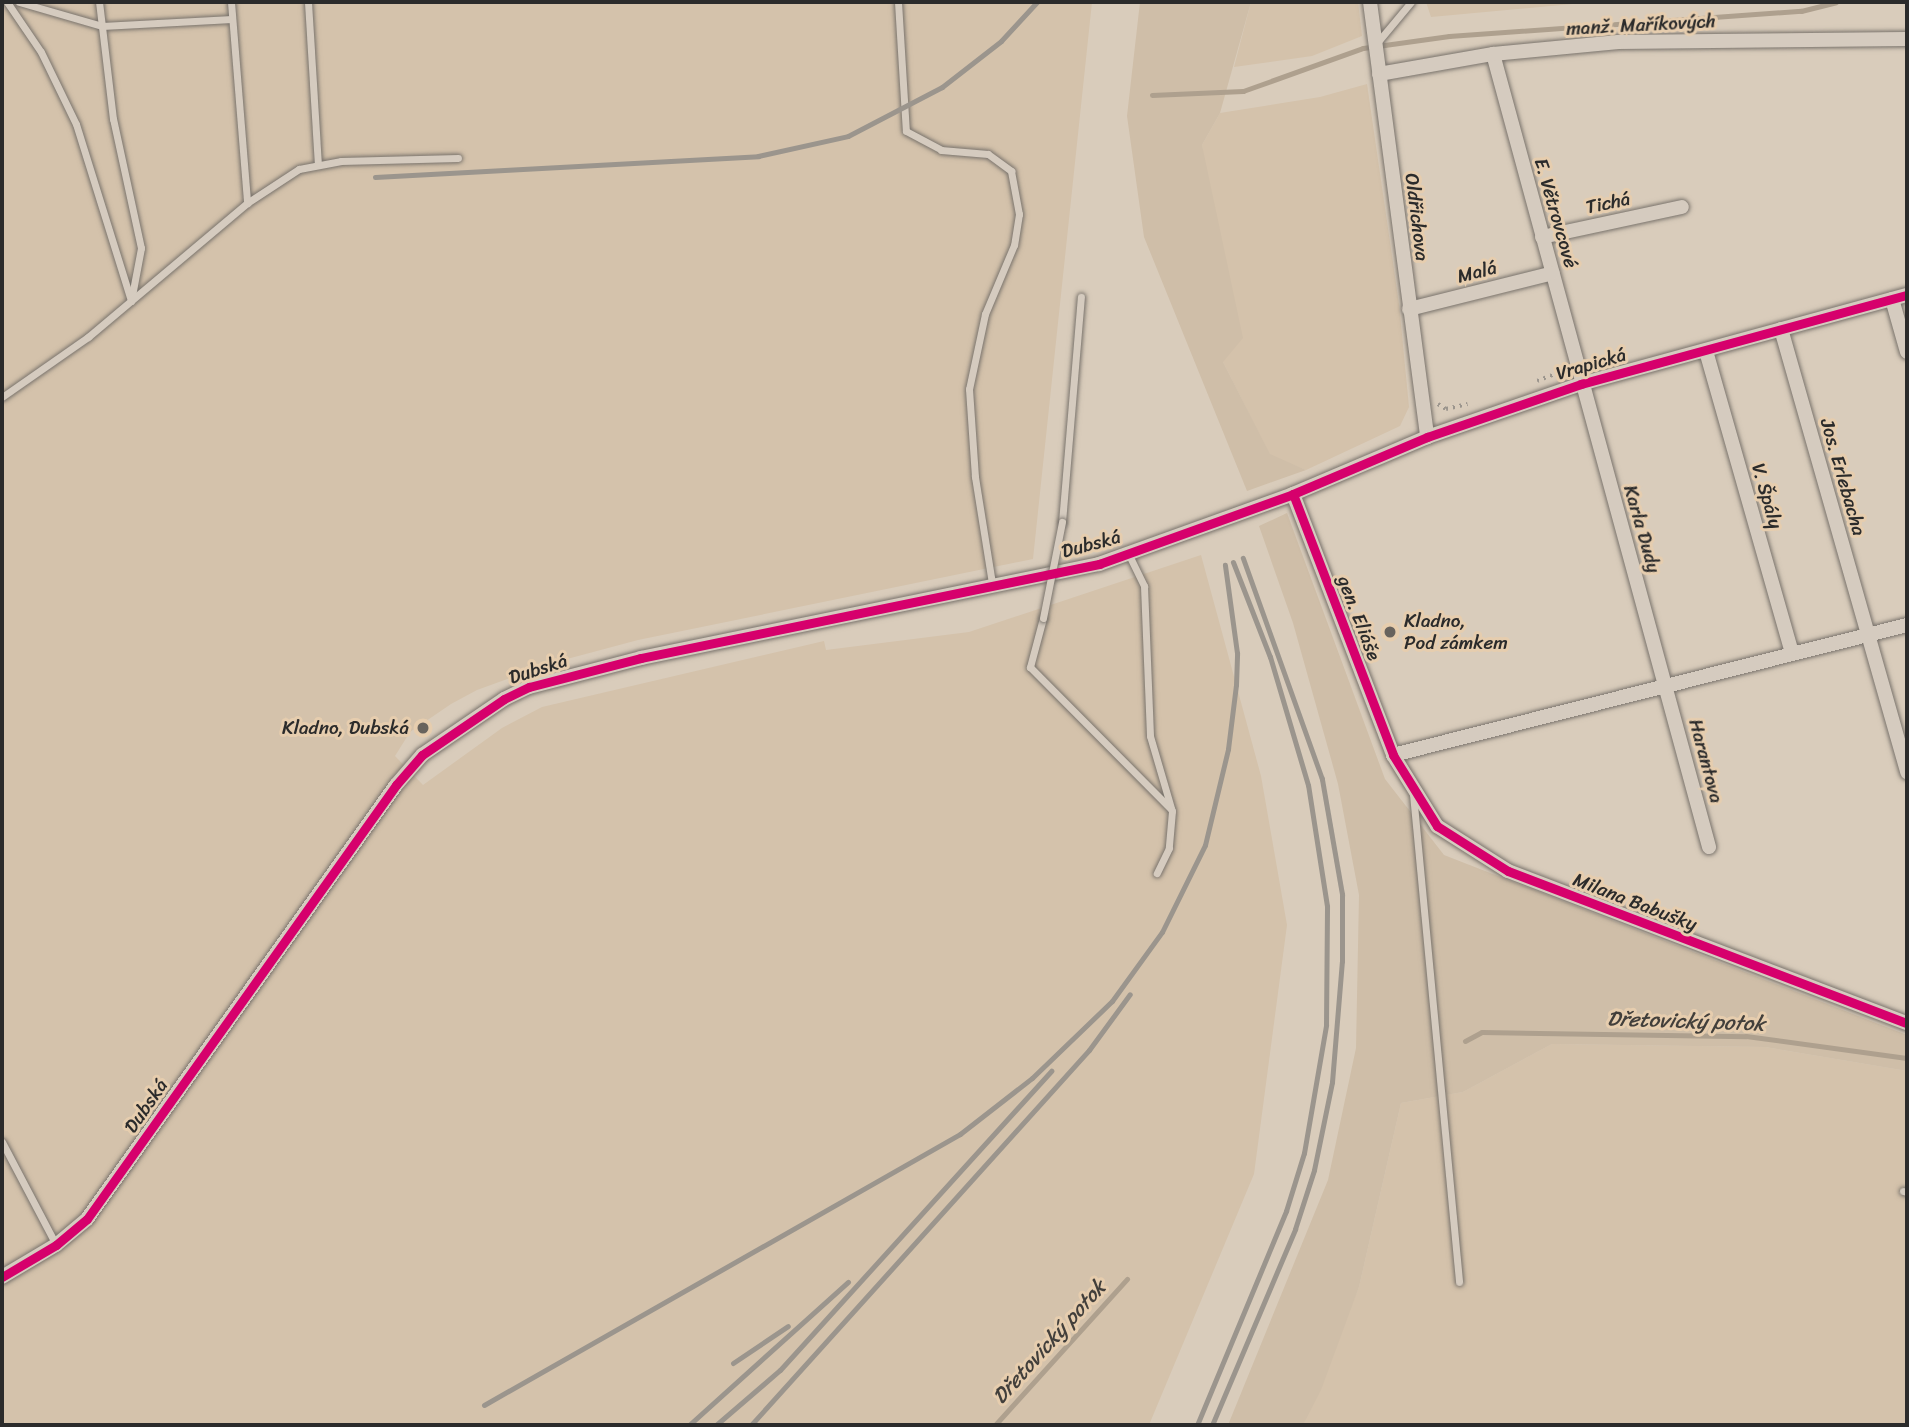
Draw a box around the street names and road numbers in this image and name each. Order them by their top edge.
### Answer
street label: manž. Maříkových [1565,10,1717,40]
street label: E. Větrovcové [1529,156,1583,270]
street label: Oldřichova [1400,172,1434,262]
street label: Tichá [1584,187,1632,219]
street label: Malá [1455,256,1499,288]
street label: Vrapická [1553,343,1629,385]
street label: Jos. Erlebacha [1815,416,1871,538]
street label: V. Špály [1747,461,1787,531]
street label: Karla Dudy [1619,483,1665,575]
street label: Dubská [1059,525,1123,563]
street label: gen. Eliáše [1332,572,1386,664]
street label: Dubská [506,649,570,689]
street label: Harantova [1684,717,1728,805]
street label: Milana Babušky [1570,868,1700,936]
street label: Dubská [119,1075,173,1137]

